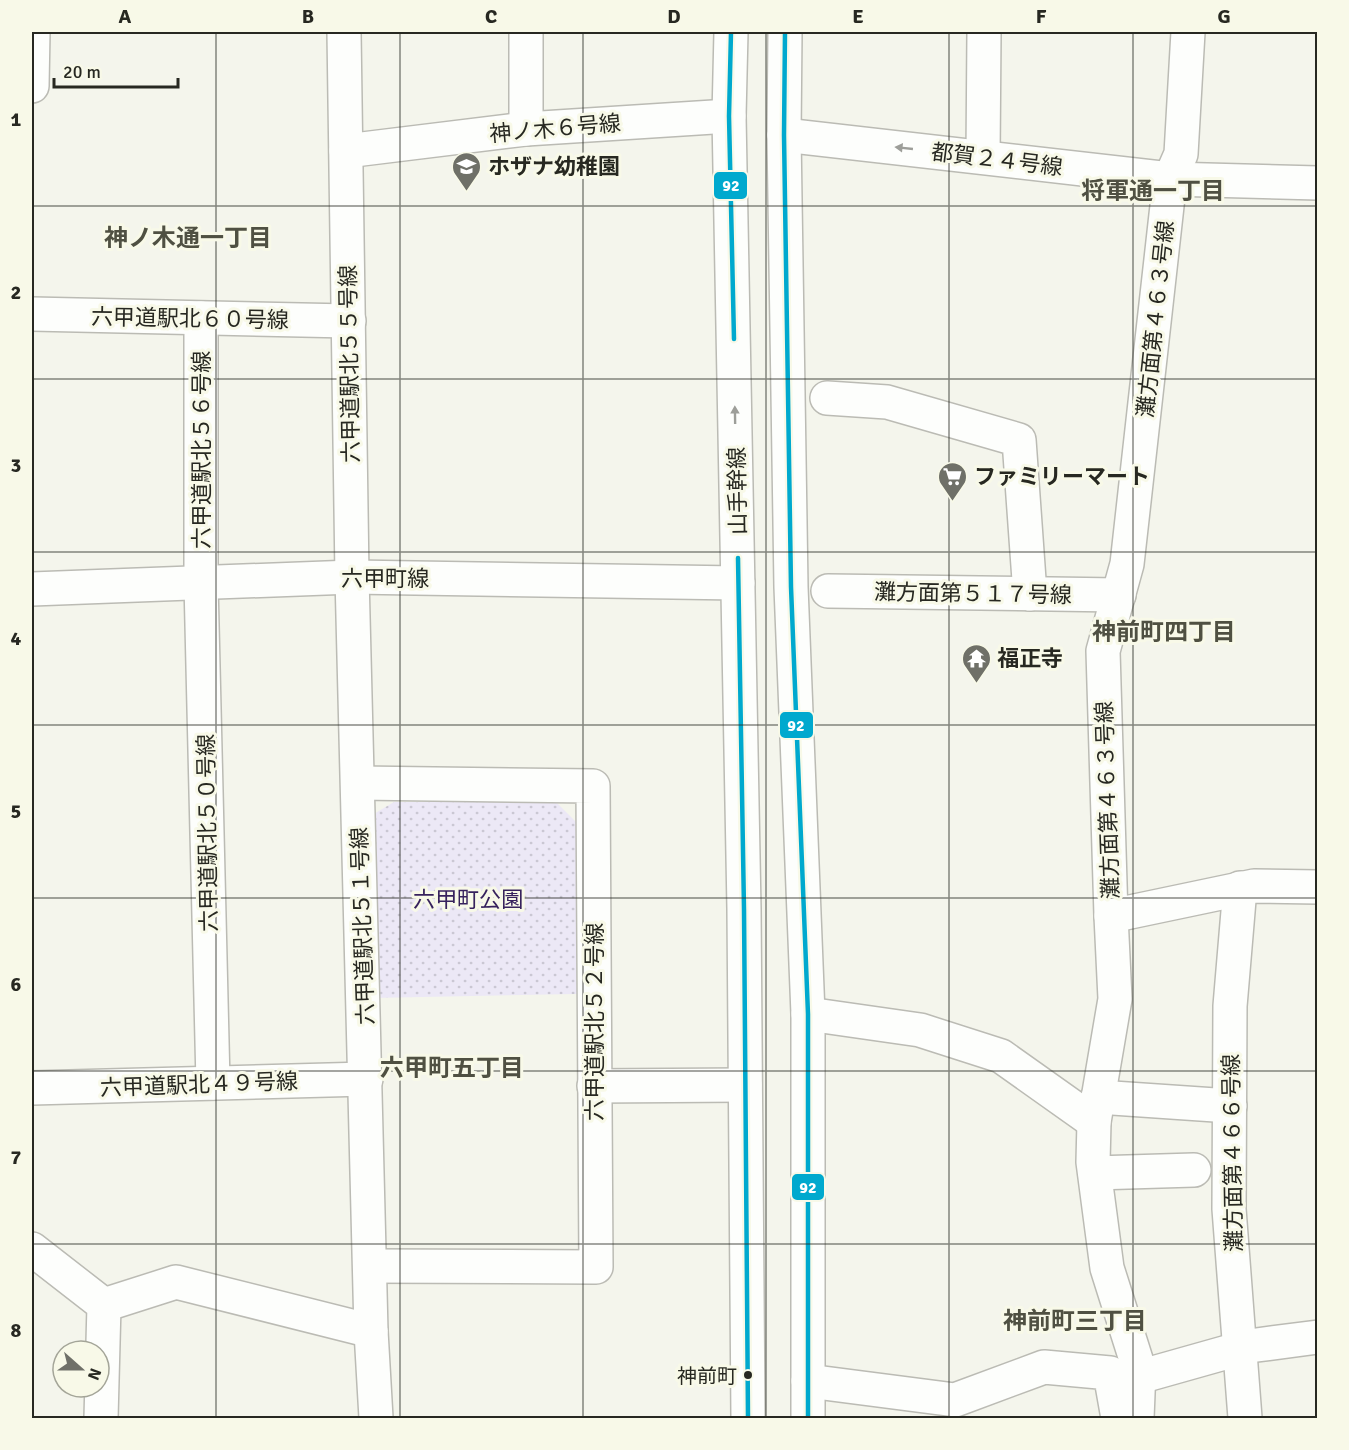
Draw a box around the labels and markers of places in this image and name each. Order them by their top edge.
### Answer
school or university icon: ホザナ幼稚園 [451,150,483,192]
place label: ホザナ幼稚園 [488,153,620,180]
supermarket icon: ファミリーマート [937,460,969,502]
place label: ファミリーマート [974,463,1150,490]
temple icon: 福正寺 [960,642,992,684]
place label: 福正寺 [997,645,1063,672]
place label: 神前町 [677,1364,737,1389]
marker: 神前町 [742,1369,754,1381]

